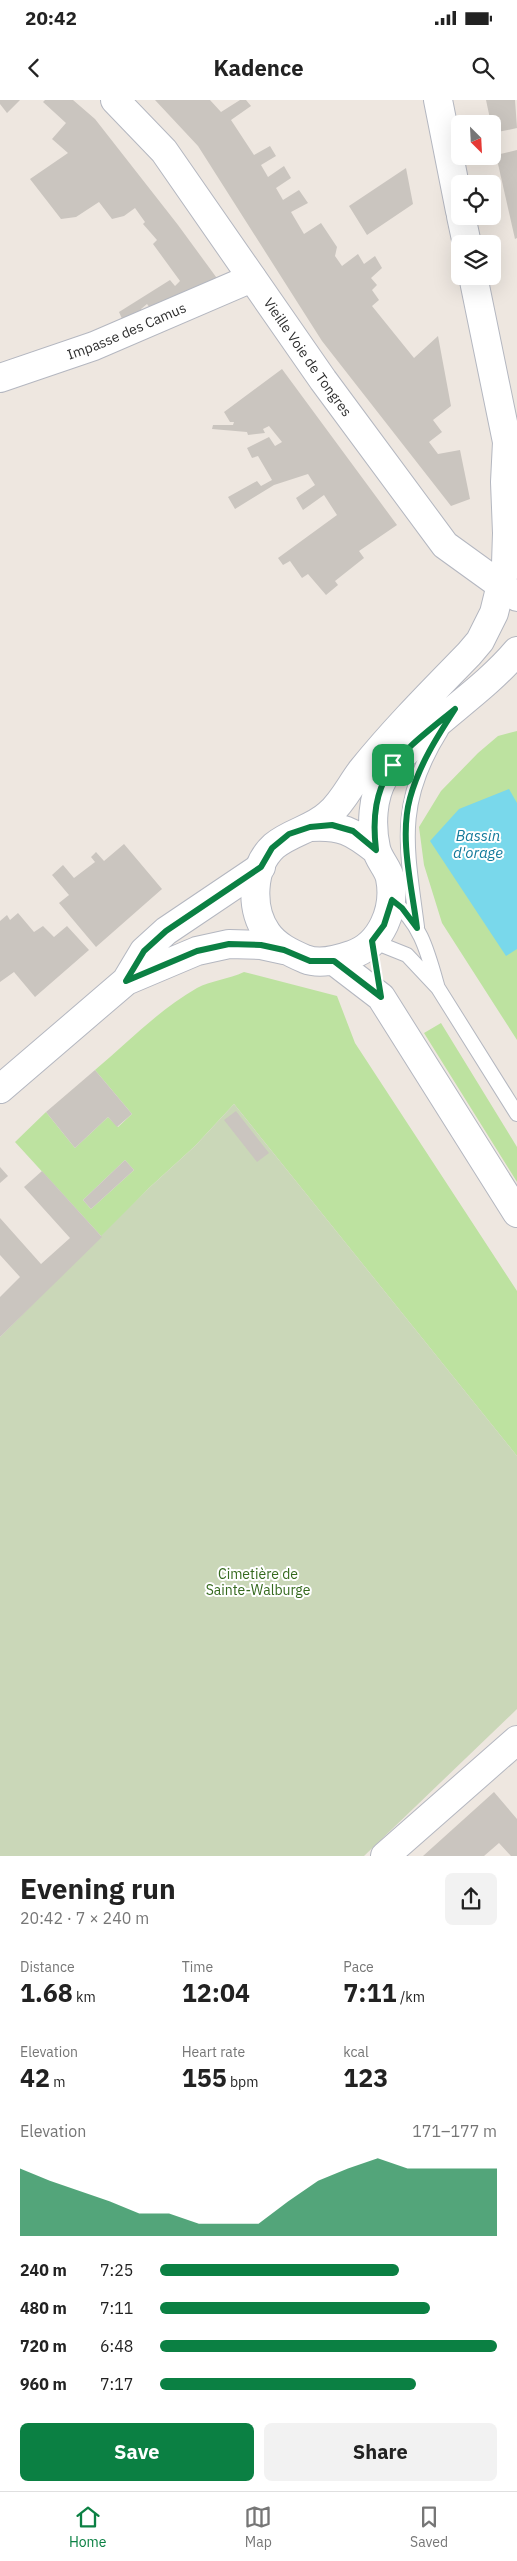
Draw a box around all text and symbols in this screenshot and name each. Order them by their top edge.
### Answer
text: 20:42 [25,6,77,30]
text: Kadence [213,53,304,82]
icon: back [20,54,48,82]
icon: search [469,54,497,82]
north arrow [451,115,501,165]
map controls [451,115,501,285]
button: locate [451,175,501,225]
button: layers [451,235,501,285]
street label: Vieille Voie de Tongres [260,294,356,420]
street label: Impasse des Camus [65,298,189,364]
pin [372,744,414,786]
icon: arrive [379,751,407,779]
water label: Bassin d'orage [453,826,503,862]
park label: Cimetière de Sainte-Walburge [206,1565,311,1599]
text: Evening run [20,1870,176,1907]
button: share [445,1873,497,1925]
text: 20:42 · 7 × 240 m [20,1908,149,1928]
text: Distance [20,1958,75,1976]
text: Time [182,1958,213,1976]
text: Pace [343,1958,374,1976]
text: 1.68 [20,1976,73,2009]
text: 12:04 [182,1976,250,2009]
text: 7:11 [343,1976,397,2009]
text: km [73,1988,96,2006]
text: /km [397,1988,425,2006]
text: Elevation [20,2043,78,2061]
text: Heart rate [182,2043,245,2061]
text: kcal [343,2043,369,2061]
text: 42 [20,2061,50,2094]
text: 155 [182,2061,227,2094]
text: 123 [343,2061,388,2094]
text: m [50,2073,66,2091]
text: bpm [227,2073,258,2091]
text: Elevation [20,2121,86,2141]
text: 171–177 m [412,2121,497,2141]
text: 240 m [20,2260,67,2280]
text: 7:25 [100,2260,133,2280]
text: 480 m [20,2298,67,2318]
text: 7:11 [100,2298,133,2318]
text: 720 m [20,2336,67,2356]
text: 6:48 [100,2336,133,2356]
text: 960 m [20,2374,67,2394]
text: 7:17 [100,2374,133,2394]
button: Save [20,2423,254,2481]
button: Share [264,2423,497,2481]
tab: Home [69,2503,107,2551]
tab: Map [244,2503,272,2551]
tab: Saved [410,2503,448,2551]

